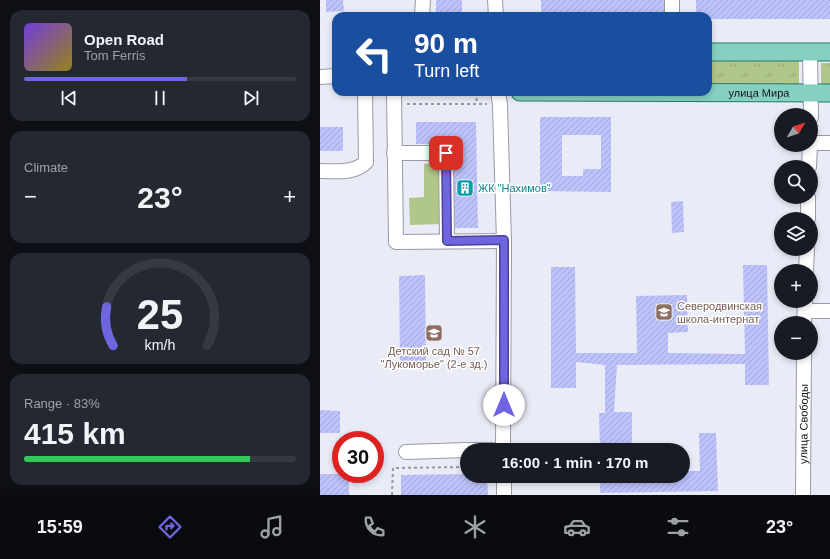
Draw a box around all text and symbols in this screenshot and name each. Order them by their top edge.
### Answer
icon: left [348,28,400,80]
text: 90 m [414,28,478,59]
text: Open Road [84,31,164,48]
text: Tom Ferris [84,48,145,63]
text: Turn left [414,61,479,81]
icon: previous [58,87,80,109]
icon: pause [149,87,171,109]
icon: next [240,87,262,109]
street label: улица Мира [729,87,790,99]
north arrow [774,108,818,152]
map controls [774,108,818,360]
pin [429,136,463,170]
icon: arrive [435,142,457,164]
text: Climate [24,160,68,175]
button: search [774,160,818,204]
building icon: ЖК "Нахимов" [455,178,475,198]
text: 23° [137,181,183,214]
place label: ЖК "Нахимов" [478,182,551,194]
text: − [24,184,37,209]
text: + [283,184,296,209]
button: layers [774,212,818,256]
button: + [774,264,818,308]
text: 25 [137,291,183,338]
place label: Северодвинская школа-интернат [677,300,762,325]
school or university icon: Северодвинская школа-интернат [654,302,674,322]
button: − [774,316,818,360]
school or university icon: Детский сад № 57 "Лукоморье" (2-е зд.) [424,323,444,343]
text: km/h [145,337,176,353]
place label: Детский сад № 57 "Лукоморье" (2-е зд.) [381,345,487,370]
position arrow [483,384,525,426]
street label: улица Свободы [797,384,810,464]
text: Range · 83% [24,396,100,411]
text: 415 km [24,417,126,450]
speed limit sign: 30 [332,431,384,483]
text: 16:00 · 1 min · 170 m [502,454,648,471]
icon: directions [156,513,184,541]
icon: music [258,513,286,541]
icon: phone [360,513,388,541]
icon: climate [461,513,489,541]
icon: car [563,513,591,541]
icon: filters [664,513,692,541]
text: 15:59 [37,517,83,537]
text: 23° [766,517,793,537]

